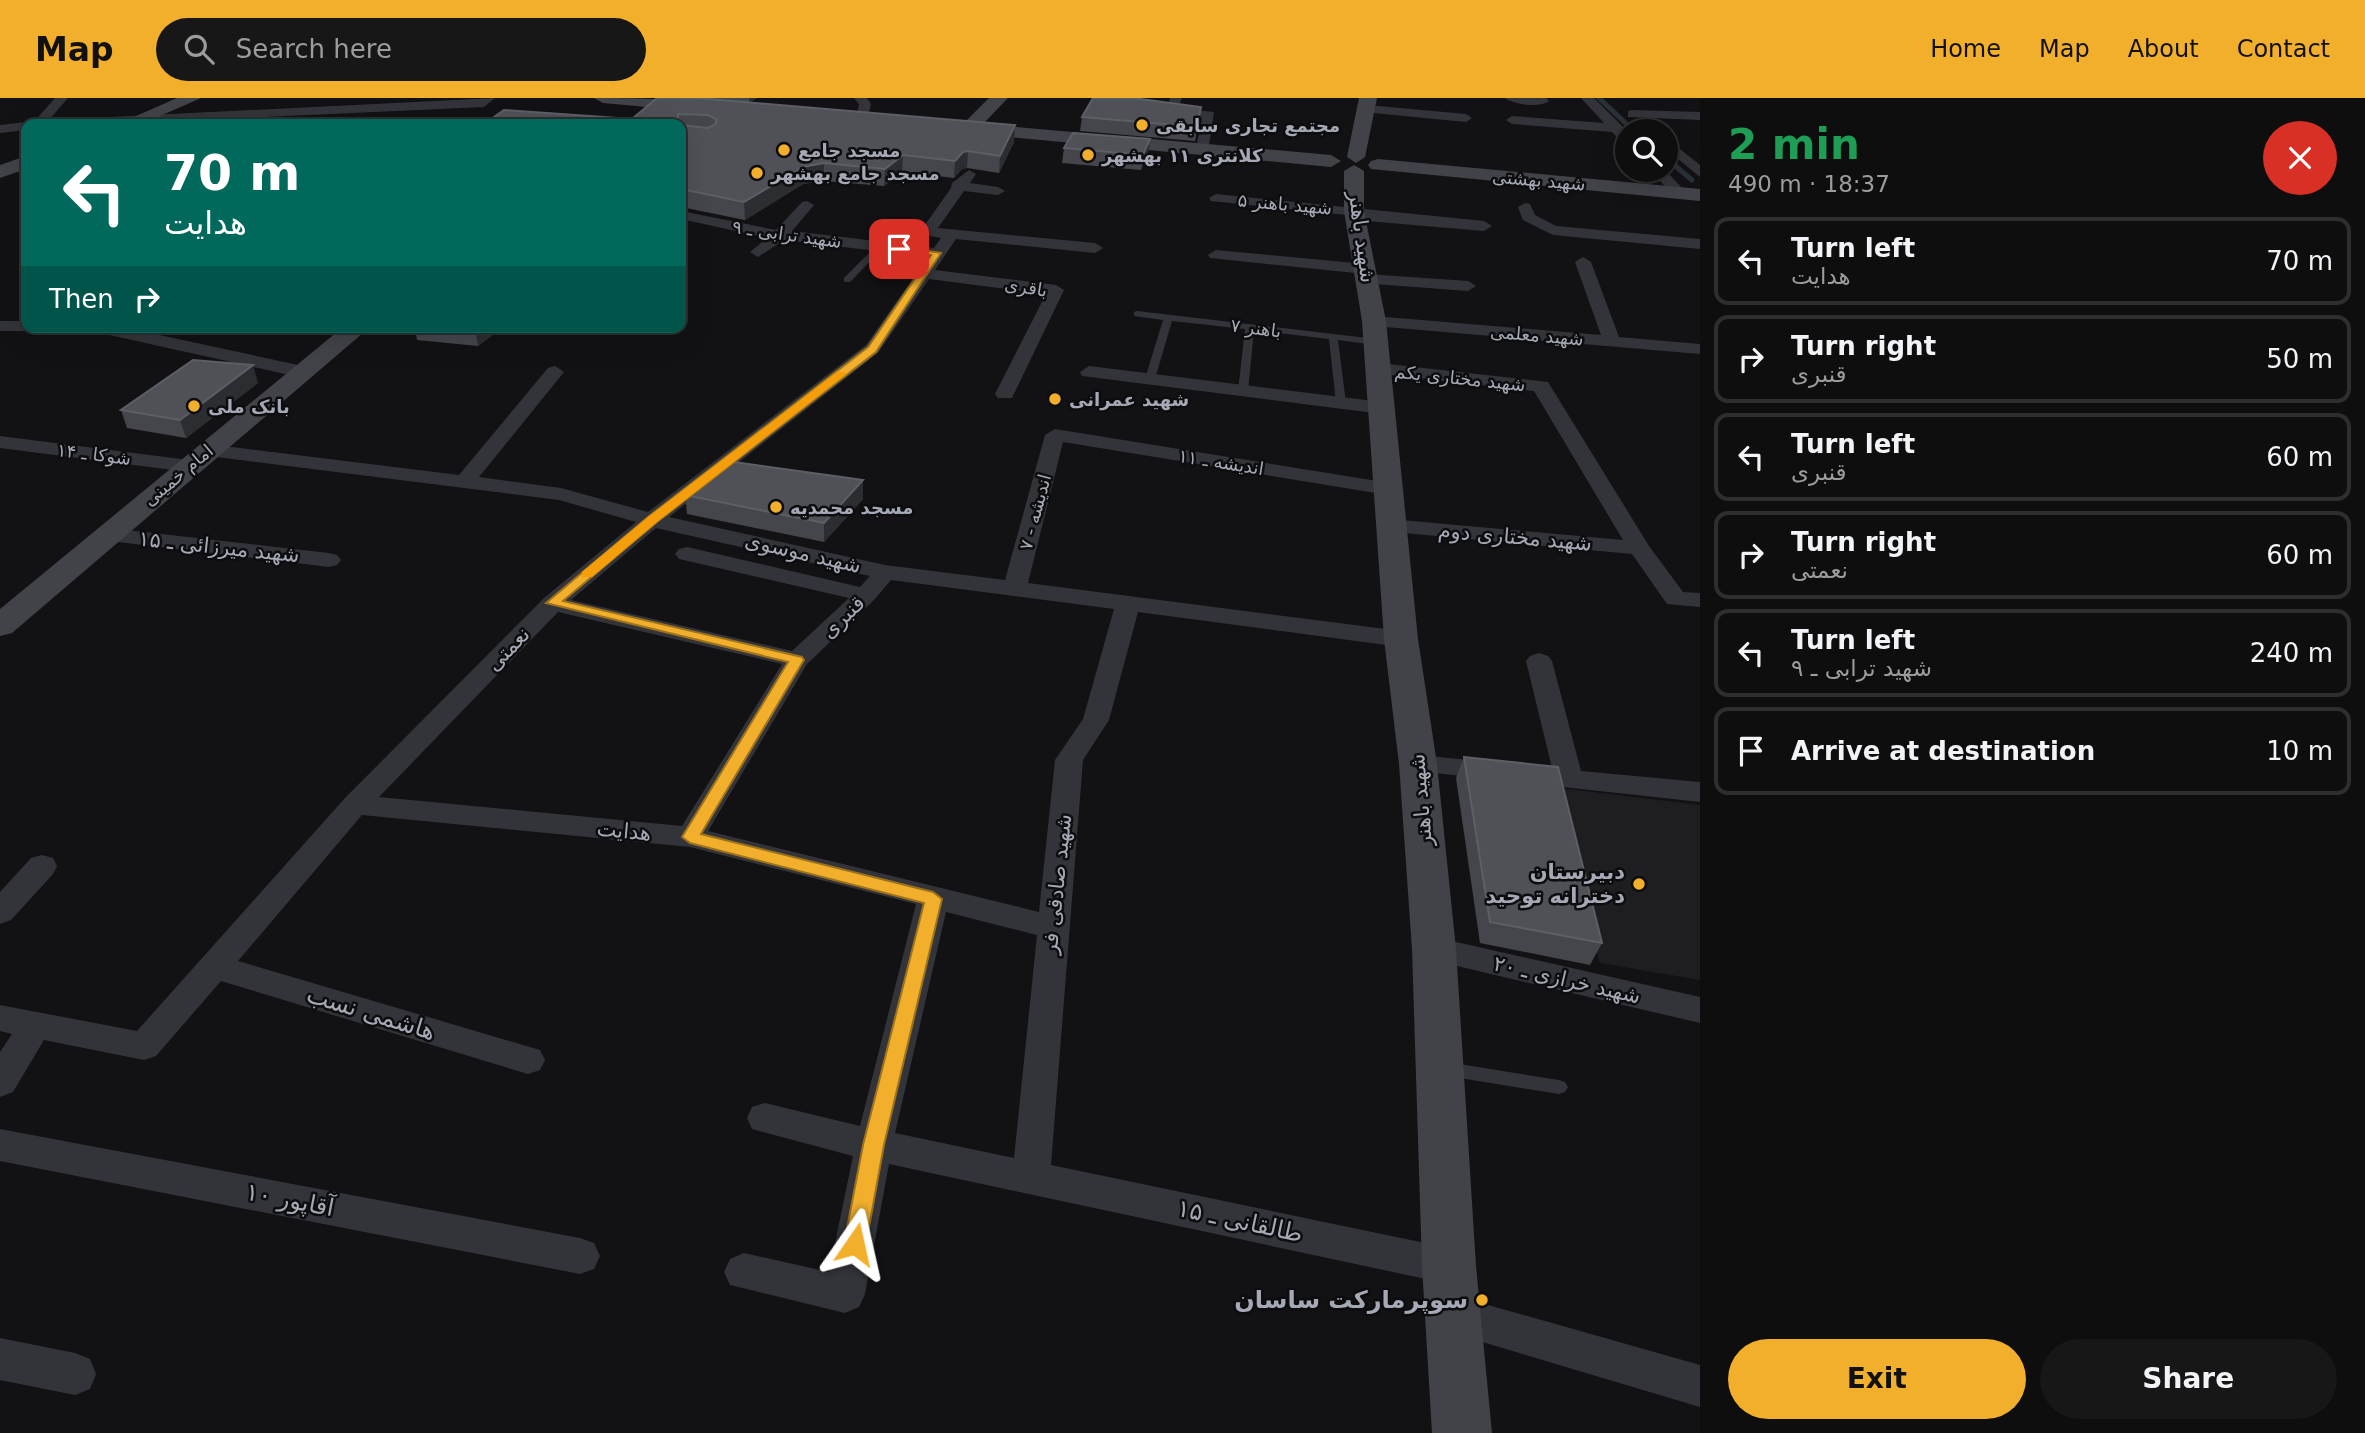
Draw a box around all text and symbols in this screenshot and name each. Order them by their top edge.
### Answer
search box [156,18,646,81]
text: Map [35,30,114,69]
icon: search [180,30,218,68]
text: Search here [236,34,392,64]
text: Home [1930,35,2001,63]
text: Map [2039,35,2090,63]
text: About [2128,35,2199,63]
text: Contact [2237,35,2330,63]
place label: مجتمع تجاری سابقی [1156,115,1340,137]
marker: مجتمع تجاری سابقی [1134,117,1150,133]
map controls [1615,119,1678,182]
button: search [1615,119,1678,182]
text: 2 min [1728,120,1860,169]
button: close [2263,121,2337,195]
place label: مسجد جامع [798,140,900,162]
marker: مسجد جامع [776,142,792,158]
text: 70 m [164,145,300,202]
place label: کلانتری ۱۱ بهشهر [1101,145,1263,167]
icon: left [49,147,140,238]
marker: کلانتری ۱۱ بهشهر [1080,147,1096,163]
place label: مسجد جامع بهشهر [770,163,940,185]
marker: مسجد جامع بهشهر [749,165,765,181]
street label: شهید بهشتی [1491,165,1587,196]
text: 490 m · 18:37 [1728,171,1890,197]
street label: شهید باهنر ۵ [1237,189,1333,220]
street label: شهید باهنر [1344,189,1380,285]
text: هدایت [164,204,247,242]
street label: شهید ترابی ـ ۹ [731,216,843,253]
pin [869,219,929,279]
icon: arrive [880,230,918,268]
text: Turn left [1791,233,1915,263]
icon: left [1732,242,1770,280]
text: 70 m [2266,246,2333,276]
text: هدایت [1791,263,1851,289]
street label: باقری [1003,273,1049,302]
icon: right [128,280,166,318]
text: Then [49,284,114,314]
street label: باهنر ۷ [1229,314,1282,343]
street label: شهید معلمی [1489,320,1585,351]
text: Turn right [1791,331,1936,361]
icon: right [1732,340,1770,378]
text: 50 m [2266,344,2333,374]
street label: شهید مختاری یکم [1393,361,1527,396]
text: قنبری [1791,361,1847,387]
place label: شهید عمرانی [1069,389,1189,411]
marker: شهید عمرانی [1047,391,1063,407]
place label: بانک ملی [208,396,290,417]
marker: بانک ملی [186,398,202,414]
text: Turn left [1791,429,1915,459]
icon: left [1732,438,1770,476]
street label: شوکا ـ ۱۴ [56,439,132,470]
street label: امام خمینی [139,440,217,510]
text: 60 m [2266,442,2333,472]
street label: اندیشه ـ ۱۱ [1177,445,1265,479]
text: قنبری [1791,459,1847,485]
street label: اندیشه - ۷ [1015,472,1055,552]
place label: مسجد محمدیه [790,497,913,518]
marker: مسجد محمدیه [768,499,784,515]
street label: شهید مختاری دوم [1437,518,1593,556]
street label: شهید میرزائی ـ ۱۵ [137,527,301,567]
text: Turn right [1791,527,1936,557]
street label: شهید موسوی [743,528,863,578]
icon: right [1732,536,1770,574]
text: 60 m [2266,540,2333,570]
text: نعمتی [1791,557,1848,583]
street label: قنبری [816,591,870,643]
street label: نعمتی [481,622,535,676]
text: Turn left [1791,625,1915,655]
icon: left [1732,634,1770,672]
text: 240 m [2250,638,2333,668]
text: شهید ترابی ـ ۹ [1791,655,1932,681]
icon: arrive [1732,732,1770,770]
text: Arrive at destination [1791,736,2095,766]
text: 10 m [2266,736,2333,766]
street label: شهید باهنر [1405,753,1437,848]
street label: شهید صادقی فر [1038,813,1076,956]
street label: هدایت [596,817,652,845]
place label: دبیرستان دخترانه توحید [1485,860,1625,908]
marker: دبیرستان دخترانه توحید [1631,876,1647,892]
street label: شهید خرازی ـ ۲۰ [1491,951,1643,1009]
street label: هاشمی نسب [303,980,439,1046]
street label: آقاپور ۱۰ [243,1177,338,1223]
street label: طالقانی ـ ۱۵ [1175,1194,1305,1248]
position arrow [818,1207,892,1281]
place label: سوپرمارکت ساسان [1234,1286,1468,1314]
marker: سوپرمارکت ساسان [1474,1292,1490,1308]
button: Exit [1728,1339,2026,1419]
button: Share [2040,1339,2337,1419]

